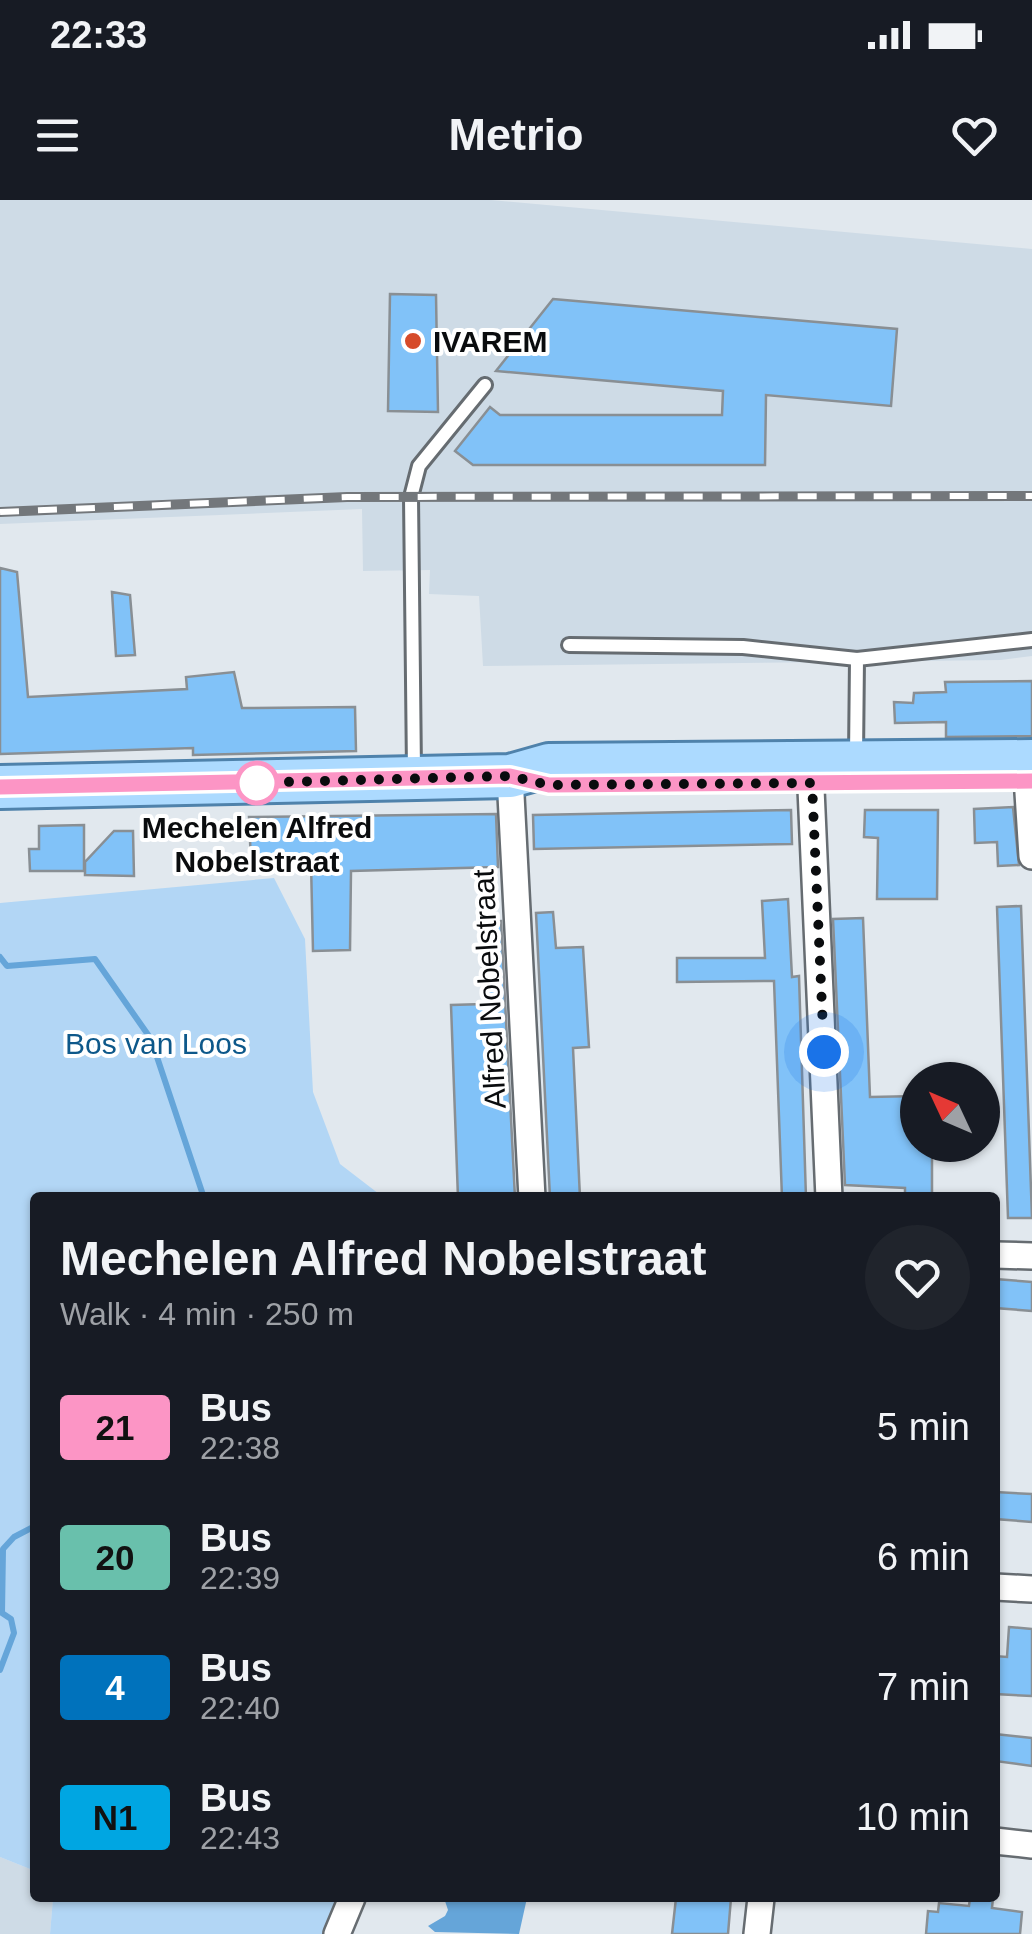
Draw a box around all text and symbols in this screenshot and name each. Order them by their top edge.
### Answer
text: 22:33 [50,14,147,56]
icon: menu [30,108,85,163]
icon: heart [947,108,1002,163]
text: Metrio [449,109,584,160]
place label: IVAREM [433,325,547,358]
marker: IVAREM [402,330,424,352]
marker: Mechelen Alfred Nobelstraat [236,762,278,804]
place label: Mechelen Alfred Nobelstraat [142,811,372,878]
street label: Alfred Nobelstraat [466,868,512,1110]
park label: Bos van Loos [65,1027,247,1060]
your location [799,1027,849,1077]
north arrow [900,1062,1000,1162]
map controls [900,1062,1000,1162]
button: heart [865,1225,970,1330]
text: Mechelen Alfred Nobelstraat [60,1232,706,1285]
text: Walk · 4 min · 250 m [60,1296,354,1332]
text: Bus [200,1387,272,1429]
text: 5 min [877,1406,970,1448]
text: 21 [96,1408,134,1447]
text: 22:38 [200,1430,280,1466]
text: Bus [200,1517,272,1559]
text: 6 min [877,1536,970,1578]
text: 20 [96,1538,134,1577]
text: 22:39 [200,1560,280,1596]
text: Bus [200,1647,272,1689]
text: 7 min [877,1666,970,1708]
text: 4 [105,1668,125,1707]
text: 22:40 [200,1690,280,1726]
text: Bus [200,1777,272,1819]
text: 10 min [856,1796,970,1838]
text: N1 [93,1798,137,1837]
text: 22:43 [200,1820,280,1856]

